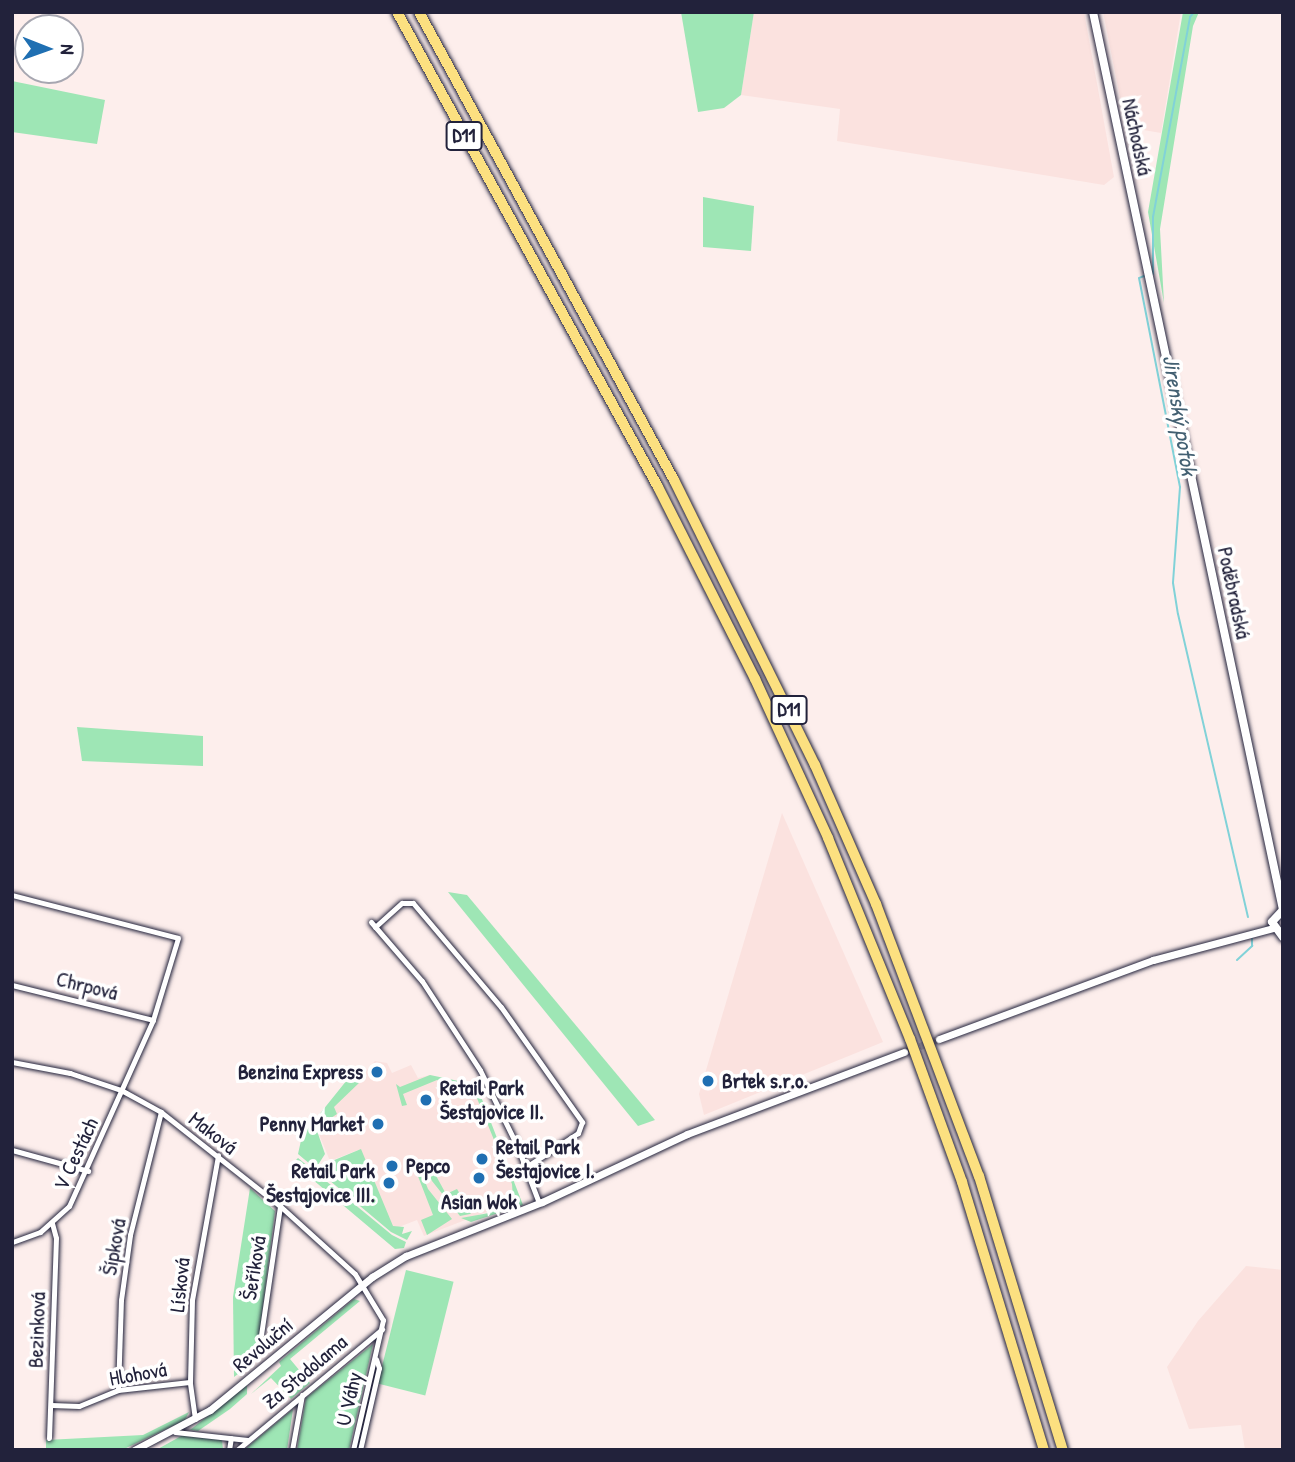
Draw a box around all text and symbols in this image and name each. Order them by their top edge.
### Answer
north arrow [14,14,84,84]
text: N [55,44,81,55]
street label: Náchodská [1117,96,1157,178]
road number: D11 [445,120,483,152]
water label: Jirenský potok [1157,353,1203,477]
street label: Poděbradská [1212,545,1256,641]
road number: D11 [770,694,808,726]
street label: Chrpová [54,966,120,1006]
place label: Benzina Express [238,1059,363,1085]
marker: Benzina Express [369,1064,385,1080]
place label: Brtek s.r.o. [722,1068,808,1094]
marker: Brtek s.r.o. [700,1073,716,1089]
place label: Retail Park Šestajovice II. [440,1075,544,1125]
marker: Retail Park Šestajovice II. [418,1092,434,1108]
street label: Maková [184,1106,242,1160]
place label: Penny Market [260,1111,364,1137]
street label: V Cestách [48,1114,104,1194]
marker: Penny Market [370,1116,386,1132]
place label: Retail Park Šestajovice I. [496,1134,595,1184]
marker: Retail Park Šestajovice I. [474,1151,490,1167]
place label: Pepco [406,1153,450,1179]
place label: Retail Park Šestajovice III. [266,1158,375,1208]
marker: Pepco [384,1158,400,1174]
marker: Asian Wok [471,1170,487,1186]
marker: Retail Park Šestajovice III. [381,1175,397,1191]
place label: Asian Wok [441,1189,517,1215]
street label: Šípková [97,1217,131,1277]
street label: Šeříková [237,1234,271,1302]
street label: Lísková [165,1257,195,1313]
street label: Bezinková [23,1292,51,1368]
street label: Revoluční [228,1313,298,1377]
street label: Za Stodolama [258,1330,352,1414]
street label: Hlohová [107,1357,169,1391]
street label: U Váhy [331,1370,367,1428]

